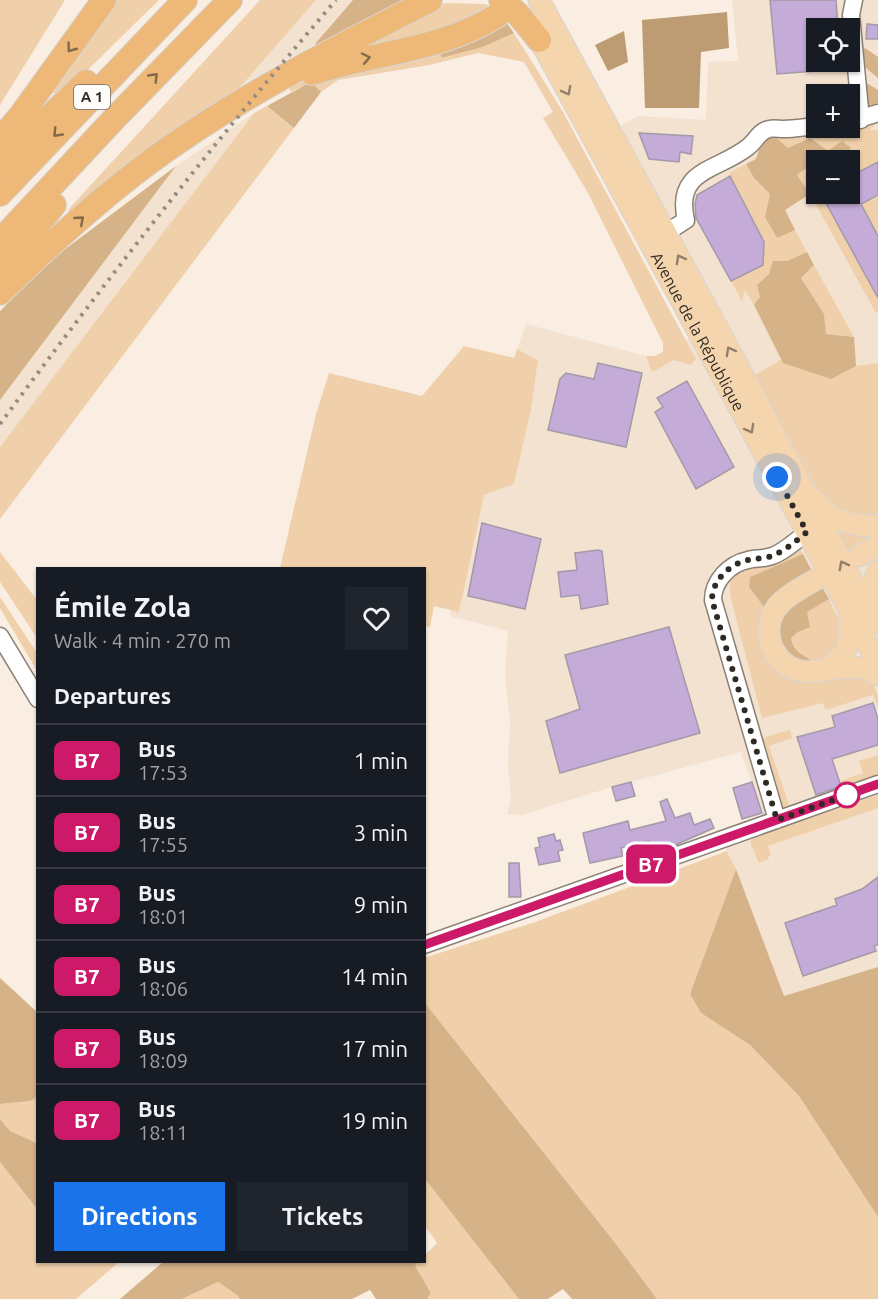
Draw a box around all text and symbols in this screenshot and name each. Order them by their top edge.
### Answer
map controls [806,18,860,204]
button: locate [806,18,860,72]
one-way arrow [67,41,78,52]
one-way arrow [361,52,371,65]
one-way arrow [147,74,158,85]
button: + [806,84,860,138]
road number: A 1 [74,85,110,109]
one-way arrow [560,85,571,96]
one-way arrow [54,126,65,137]
button: − [806,150,860,204]
one-way arrow [73,217,84,228]
street label: Avenue de la République [648,249,748,414]
one-way arrow [676,254,687,265]
one-way arrow [726,347,737,357]
one-way arrow [743,423,754,433]
your location [762,462,792,492]
one-way arrow [839,561,850,572]
button: heart [345,587,408,650]
text: Émile Zola [54,591,191,622]
text: Walk · 4 min · 270 m [54,629,231,652]
text: Departures [54,683,171,708]
text: Bus [138,736,176,761]
text: B7 [74,748,100,772]
text: 1 min [354,748,408,773]
text: 17:53 [138,761,188,784]
unlabelled marker [834,782,860,808]
text: Bus [138,808,176,833]
text: B7 [74,820,100,844]
text: 3 min [354,820,408,845]
text: 17:55 [138,833,188,856]
line badge: B7 [624,844,678,884]
text: B7 [638,852,664,876]
text: Bus [138,880,176,905]
text: B7 [74,892,100,916]
text: 9 min [354,892,408,917]
text: 18:01 [138,905,188,928]
text: Bus [138,952,176,977]
text: B7 [74,964,100,988]
text: 14 min [341,964,408,989]
text: 18:06 [138,977,188,1000]
text: Bus [138,1024,176,1049]
text: B7 [74,1036,100,1060]
text: 17 min [341,1036,408,1061]
text: 18:09 [138,1049,188,1072]
text: Bus [138,1096,176,1121]
text: B7 [74,1108,100,1132]
text: 19 min [341,1108,408,1133]
text: 18:11 [138,1121,188,1144]
button: Directions [54,1182,225,1251]
button: Tickets [237,1182,408,1251]

